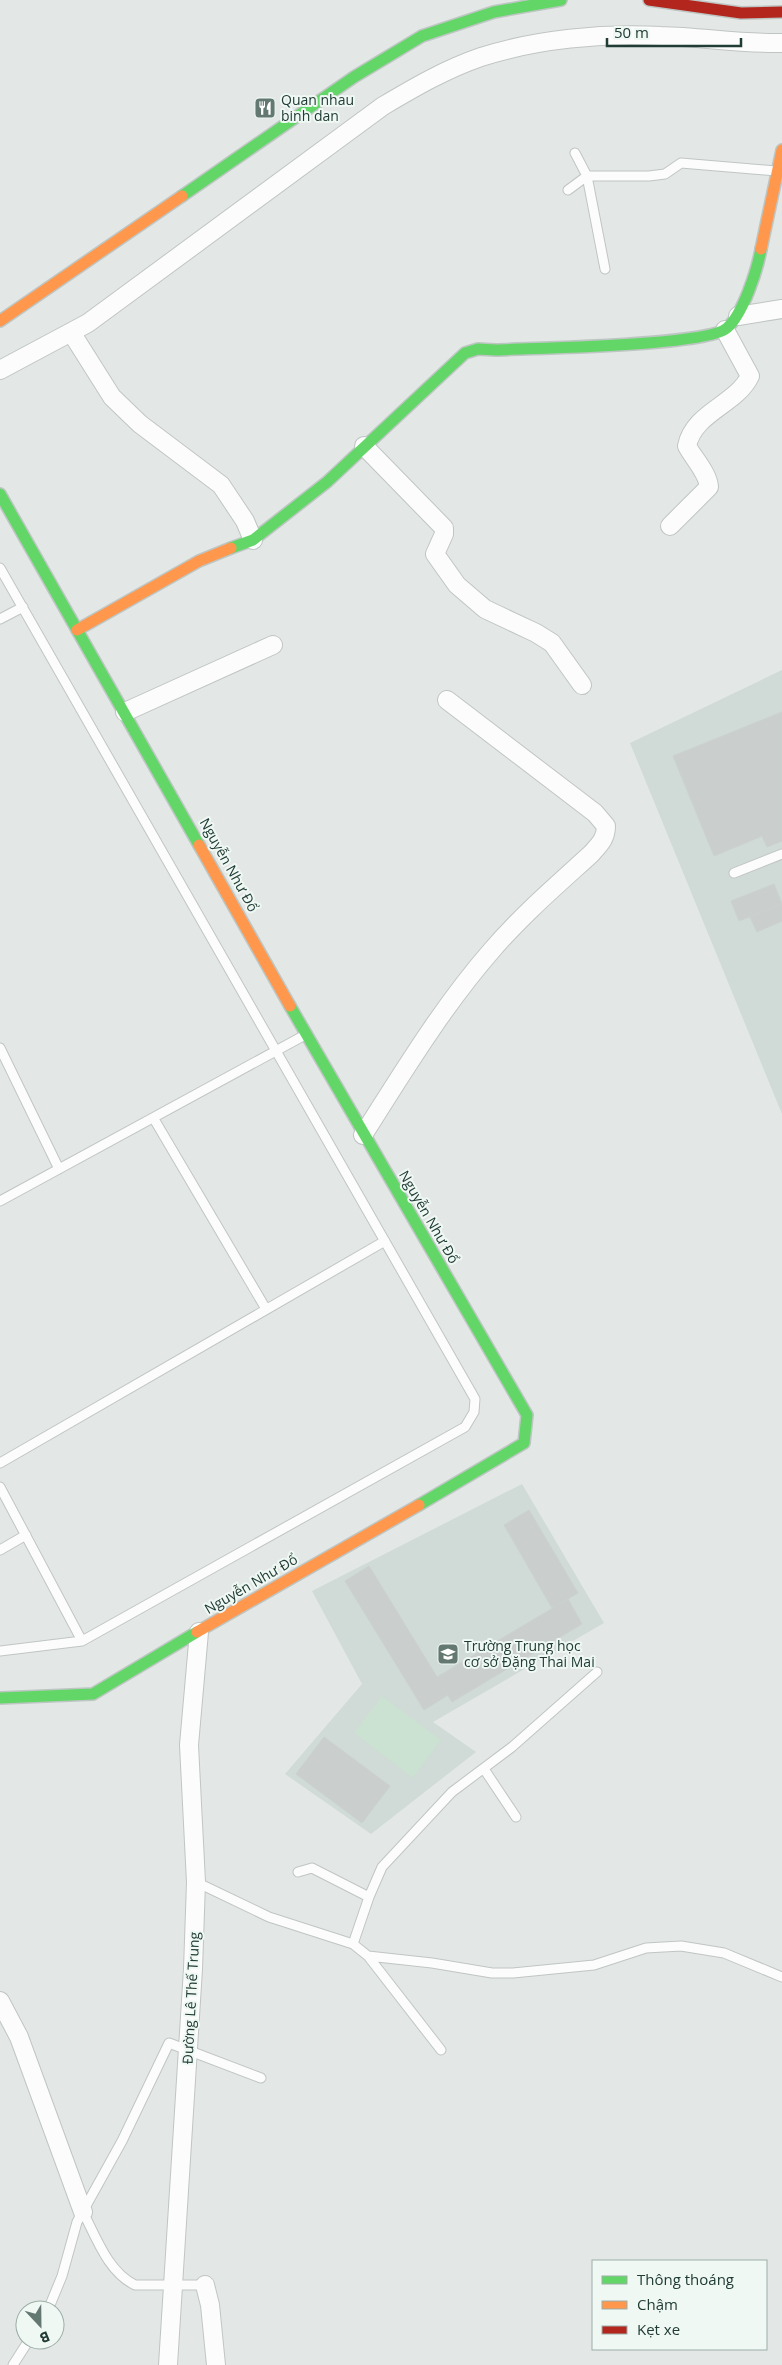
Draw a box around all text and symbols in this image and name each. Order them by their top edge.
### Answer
scale bar [607,15,741,47]
text: 50 m [614,22,649,42]
place label: Quan nhau binh dan [281,90,354,125]
restaurant icon: Quan nhau binh dan [253,96,277,120]
street label: Nguyễn Như Đổ [196,814,263,915]
street label: Nguyễn Như Đổ [395,1167,464,1267]
street label: Nguyễn Như Đổ [201,1549,301,1618]
place label: Trường Trung học cơ sở Đặng Thai Mai [464,1636,595,1671]
school or university icon: Trường Trung học cơ sở Đặng Thai Mai [436,1642,460,1666]
street label: Đường Lê Thế Trung [178,1931,203,2065]
legend [592,2260,767,2350]
text: Thông thoáng [637,2269,734,2289]
text: Chậm [637,2294,678,2314]
north arrow [15,2300,65,2350]
text: Kẹt xe [637,2319,680,2339]
text: B [37,2327,53,2348]

